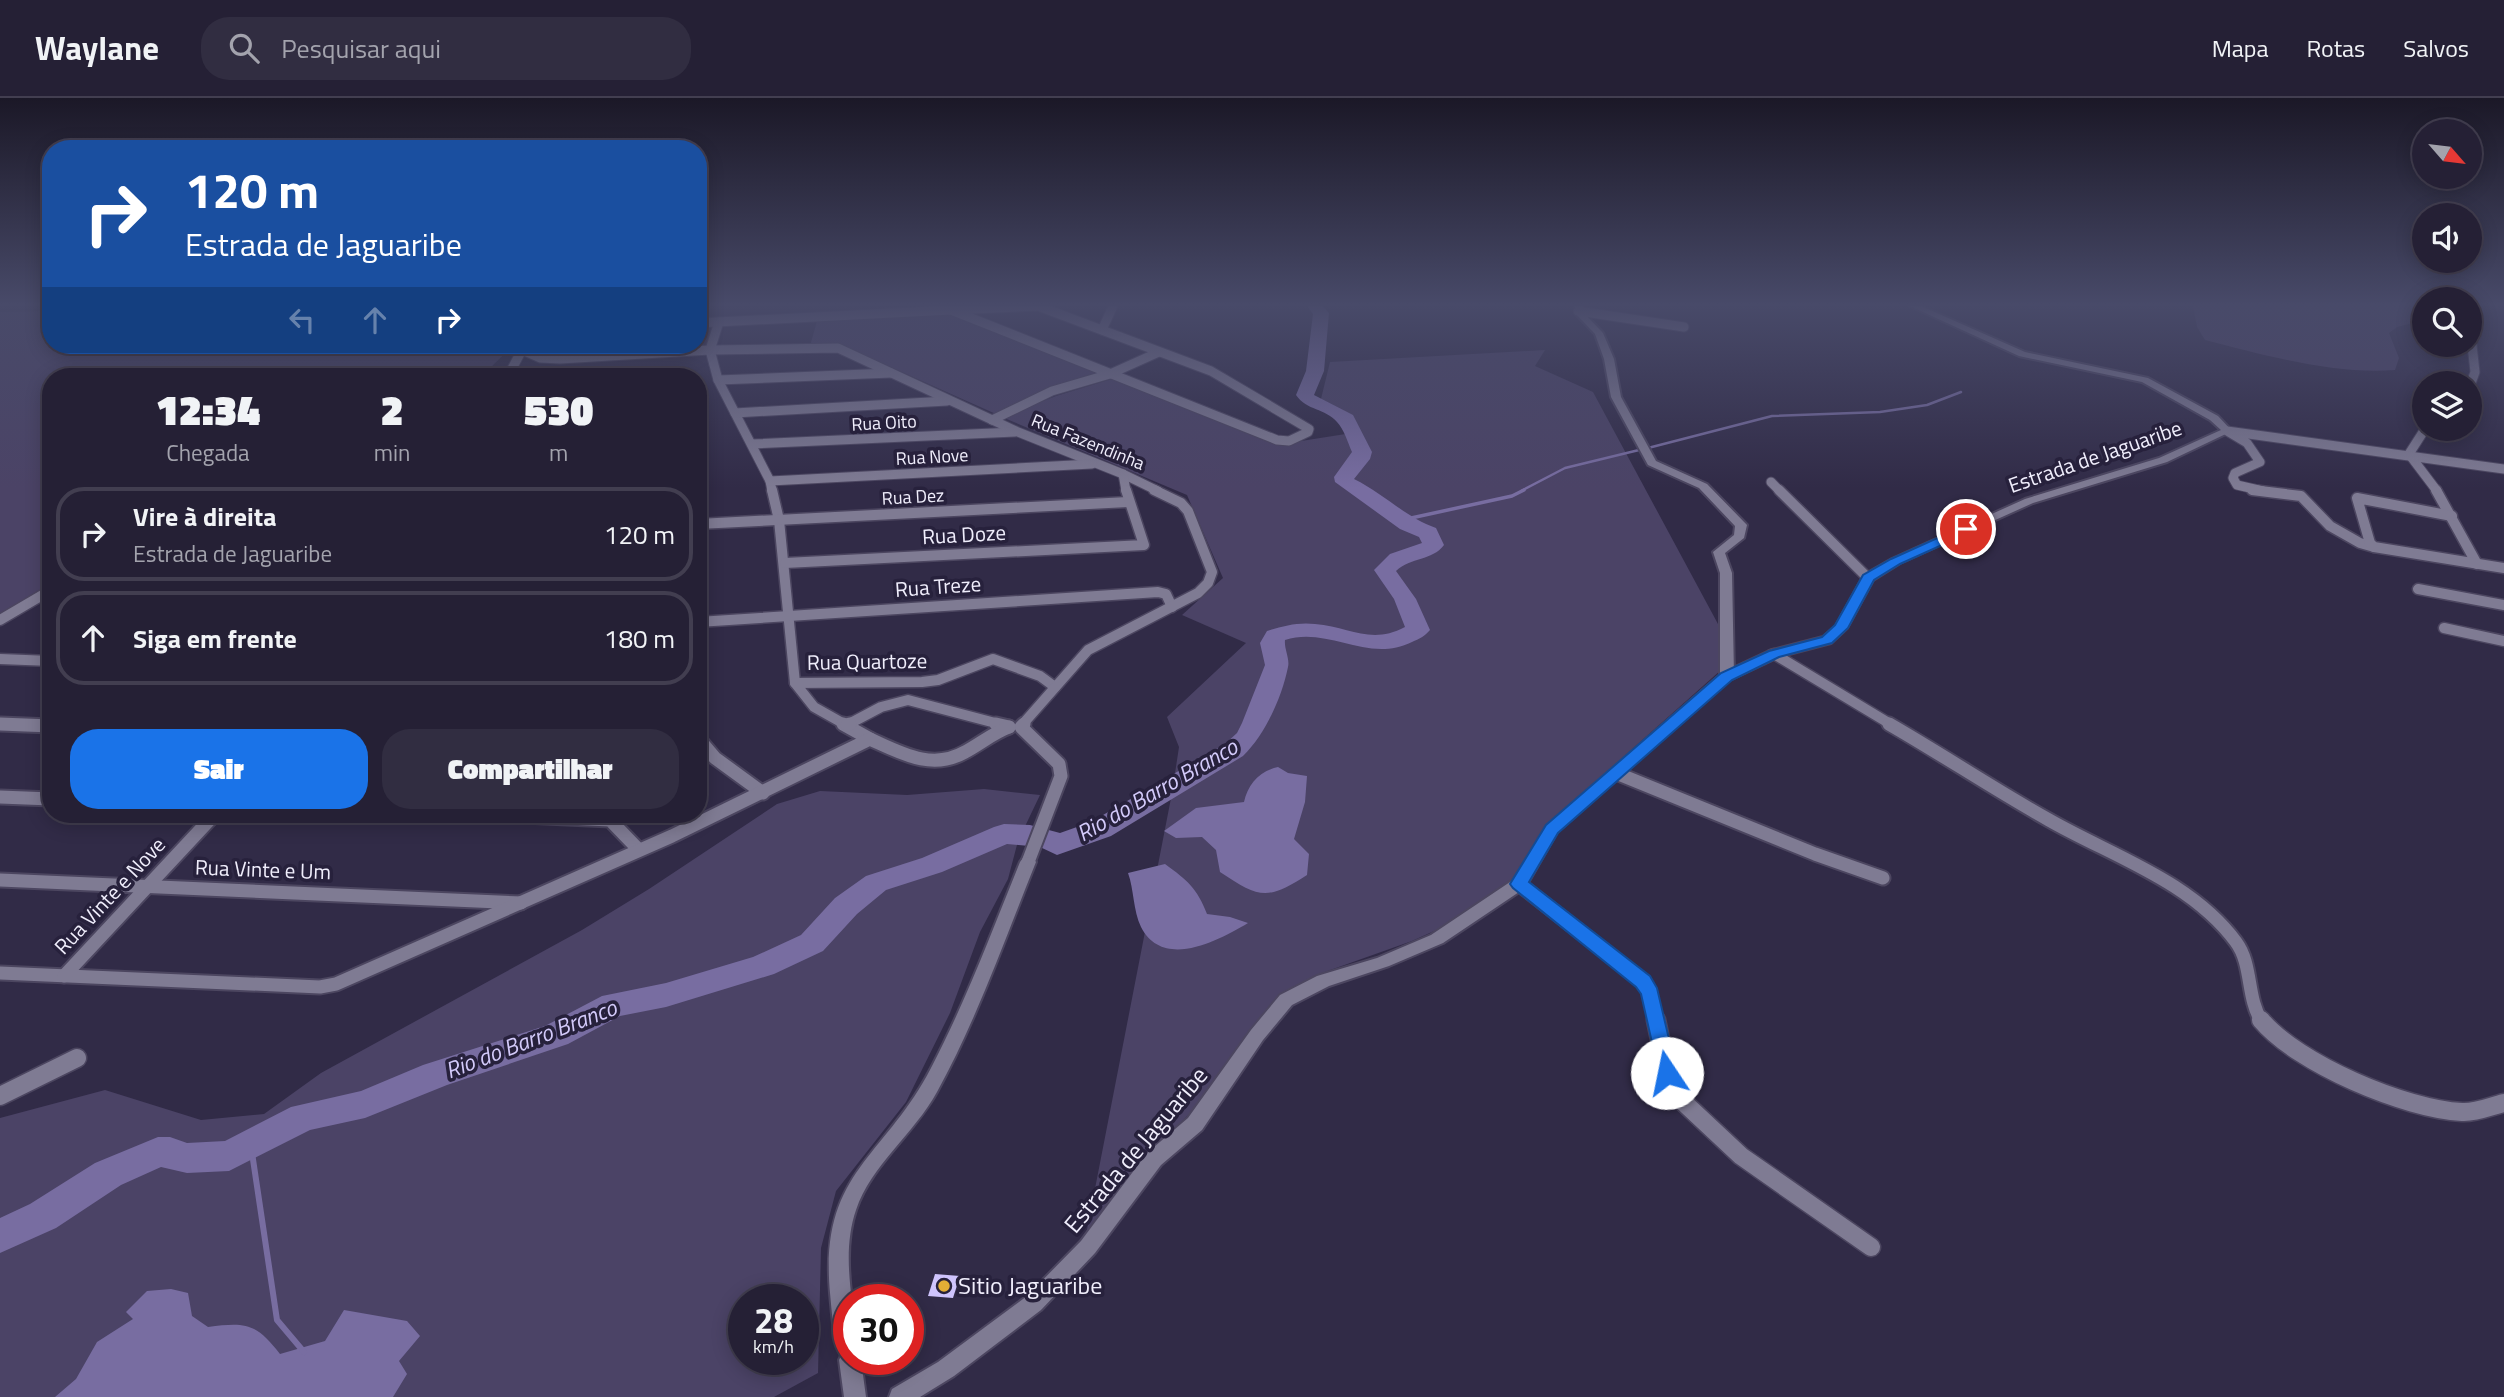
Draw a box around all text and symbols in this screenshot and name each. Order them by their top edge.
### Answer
search box [201,17,691,80]
text: Waylane [35,23,159,73]
icon: search [225,29,263,67]
text: Pesquisar aqui [281,29,441,68]
text: Mapa [2212,30,2268,66]
text: Rotas [2306,30,2365,66]
text: Salvos [2403,30,2469,66]
north arrow [2412,119,2482,189]
map controls [2412,119,2482,441]
text: 120 m [185,152,319,227]
icon: right [70,168,161,259]
button: sound [2412,203,2482,273]
text: Estrada de Jaguaribe [185,220,462,268]
button: search [2412,287,2482,357]
icon: left [283,301,321,339]
icon: ahead [356,301,394,339]
icon: right [429,301,467,339]
button: layers [2412,371,2482,441]
text: 12:34 [156,377,260,441]
text: 2 [381,377,404,441]
text: 530 [524,377,593,441]
street label: Rua Oito [851,407,917,438]
street label: Rua Fazendinha [1027,407,1149,477]
street label: Estrada de Jaguaribe [2004,411,2186,501]
text: Chegada [166,435,250,470]
text: min [374,435,410,470]
text: m [549,435,568,470]
street label: Rua Nove [895,441,969,472]
street label: Rua Dez [881,481,945,512]
text: Vire à direita [133,497,276,536]
pin [1936,499,1996,559]
icon: arrive [1947,510,1985,548]
icon: right [74,515,112,553]
text: 120 m [604,515,675,554]
street label: Rua Doze [921,516,1007,552]
text: Estrada de Jaguaribe [133,536,332,571]
street label: Rua Treze [894,567,982,605]
icon: ahead [74,619,112,657]
text: Siga em frente [133,619,297,658]
text: 180 m [604,619,675,658]
street label: Rua Quartoze [806,644,927,678]
button: Sair [70,729,368,809]
button: Compartilhar [382,729,679,809]
water label: Rio do Barro Branco [1070,729,1245,850]
street label: Rua Vinte e Nove [46,829,172,961]
street label: Rua Vinte e Um [194,851,332,887]
water label: Rio do Barro Branco [440,990,622,1087]
position arrow [1630,1036,1704,1110]
street label: Estrada de Jaguaribe [1055,1058,1216,1240]
place label: Sitio Jaguaribe [958,1267,1102,1303]
marker: Sitio Jaguaribe [936,1278,952,1294]
speed limit sign: 30 [833,1284,924,1375]
text: 28 [754,1293,793,1347]
text: km/h [753,1333,794,1360]

